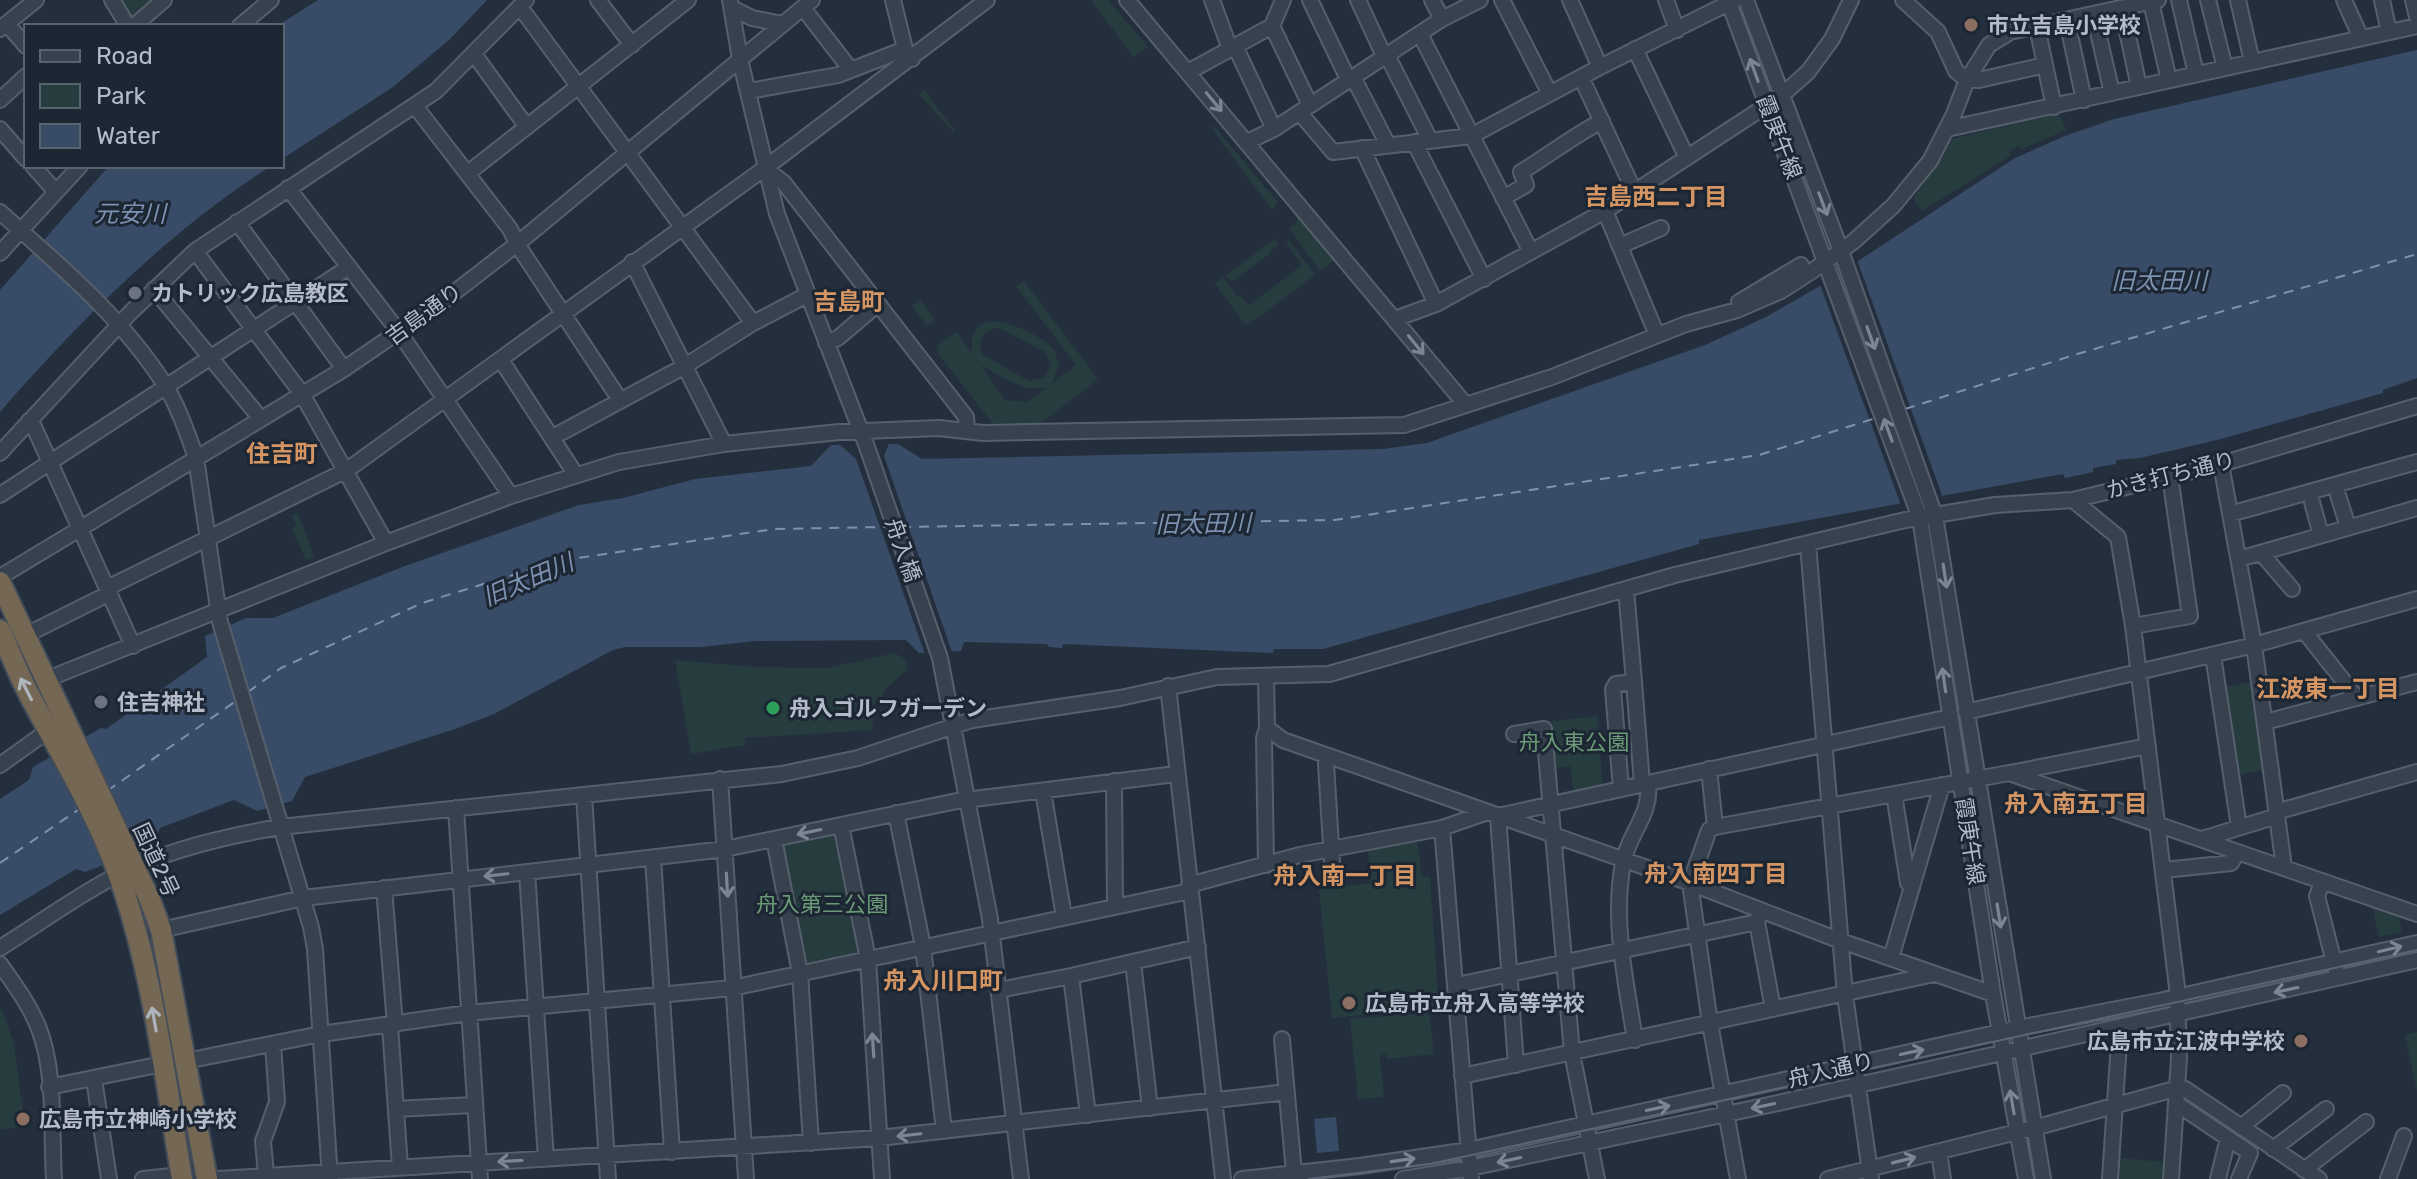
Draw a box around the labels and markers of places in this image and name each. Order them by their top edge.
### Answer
place label: 市立吉島小学校 [1987,12,2141,39]
marker: 市立吉島小学校 [1962,16,1980,34]
place label: カトリック広島教区 [151,280,349,307]
marker: カトリック広島教区 [126,284,144,302]
place label: 住吉神社 [117,689,205,716]
marker: 住吉神社 [92,693,110,711]
place label: 舟入ゴルフガーデン [789,695,987,722]
marker: 舟入ゴルフガーデン [764,699,782,717]
place label: 広島市立舟入高等学校 [1365,990,1585,1017]
marker: 広島市立舟入高等学校 [1340,994,1358,1012]
place label: 広島市立江波中学校 [2087,1028,2285,1055]
marker: 広島市立江波中学校 [2292,1032,2310,1050]
place label: 広島市立神崎小学校 [39,1106,237,1133]
marker: 広島市立神崎小学校 [14,1110,32,1128]

